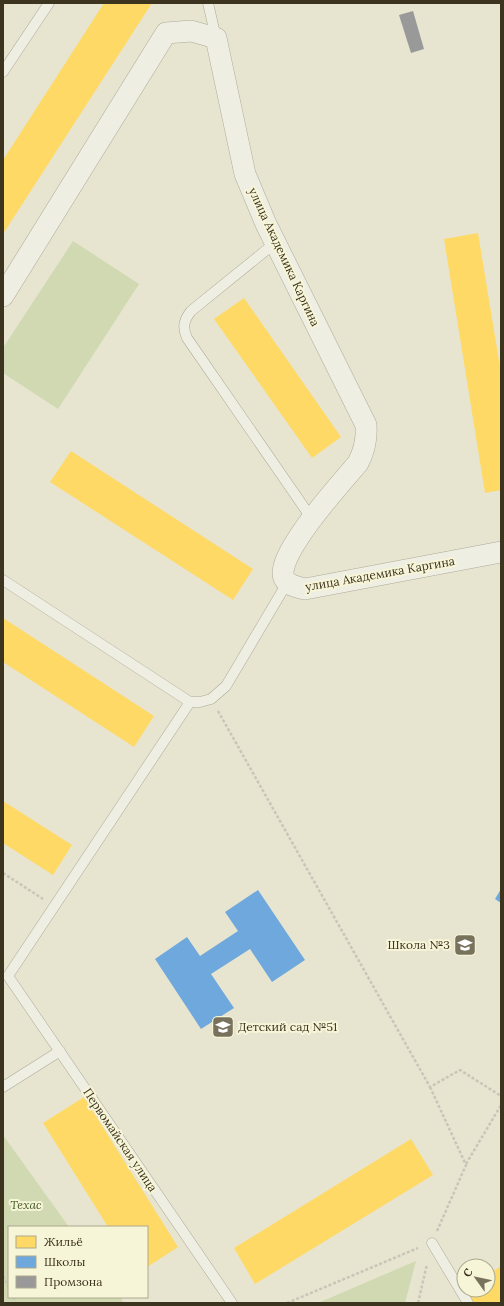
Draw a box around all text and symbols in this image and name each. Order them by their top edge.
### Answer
street label: улица Академика Каргина [246,185,323,329]
street label: улица Академика Каргина [304,553,456,594]
school or university icon: Школа №3 [452,932,478,958]
place label: Школа №3 [388,937,450,952]
school or university icon: Детский сад №51 [210,1014,236,1040]
place label: Детский сад №51 [238,1019,337,1034]
street label: Первомайская улица [80,1085,161,1194]
park label: Техас [10,1197,42,1212]
legend [8,1226,148,1298]
text: Жильё [44,1234,83,1249]
text: Школы [44,1254,85,1269]
north arrow [456,1258,496,1298]
text: С [460,1265,476,1280]
text: Промзона [44,1274,102,1289]

